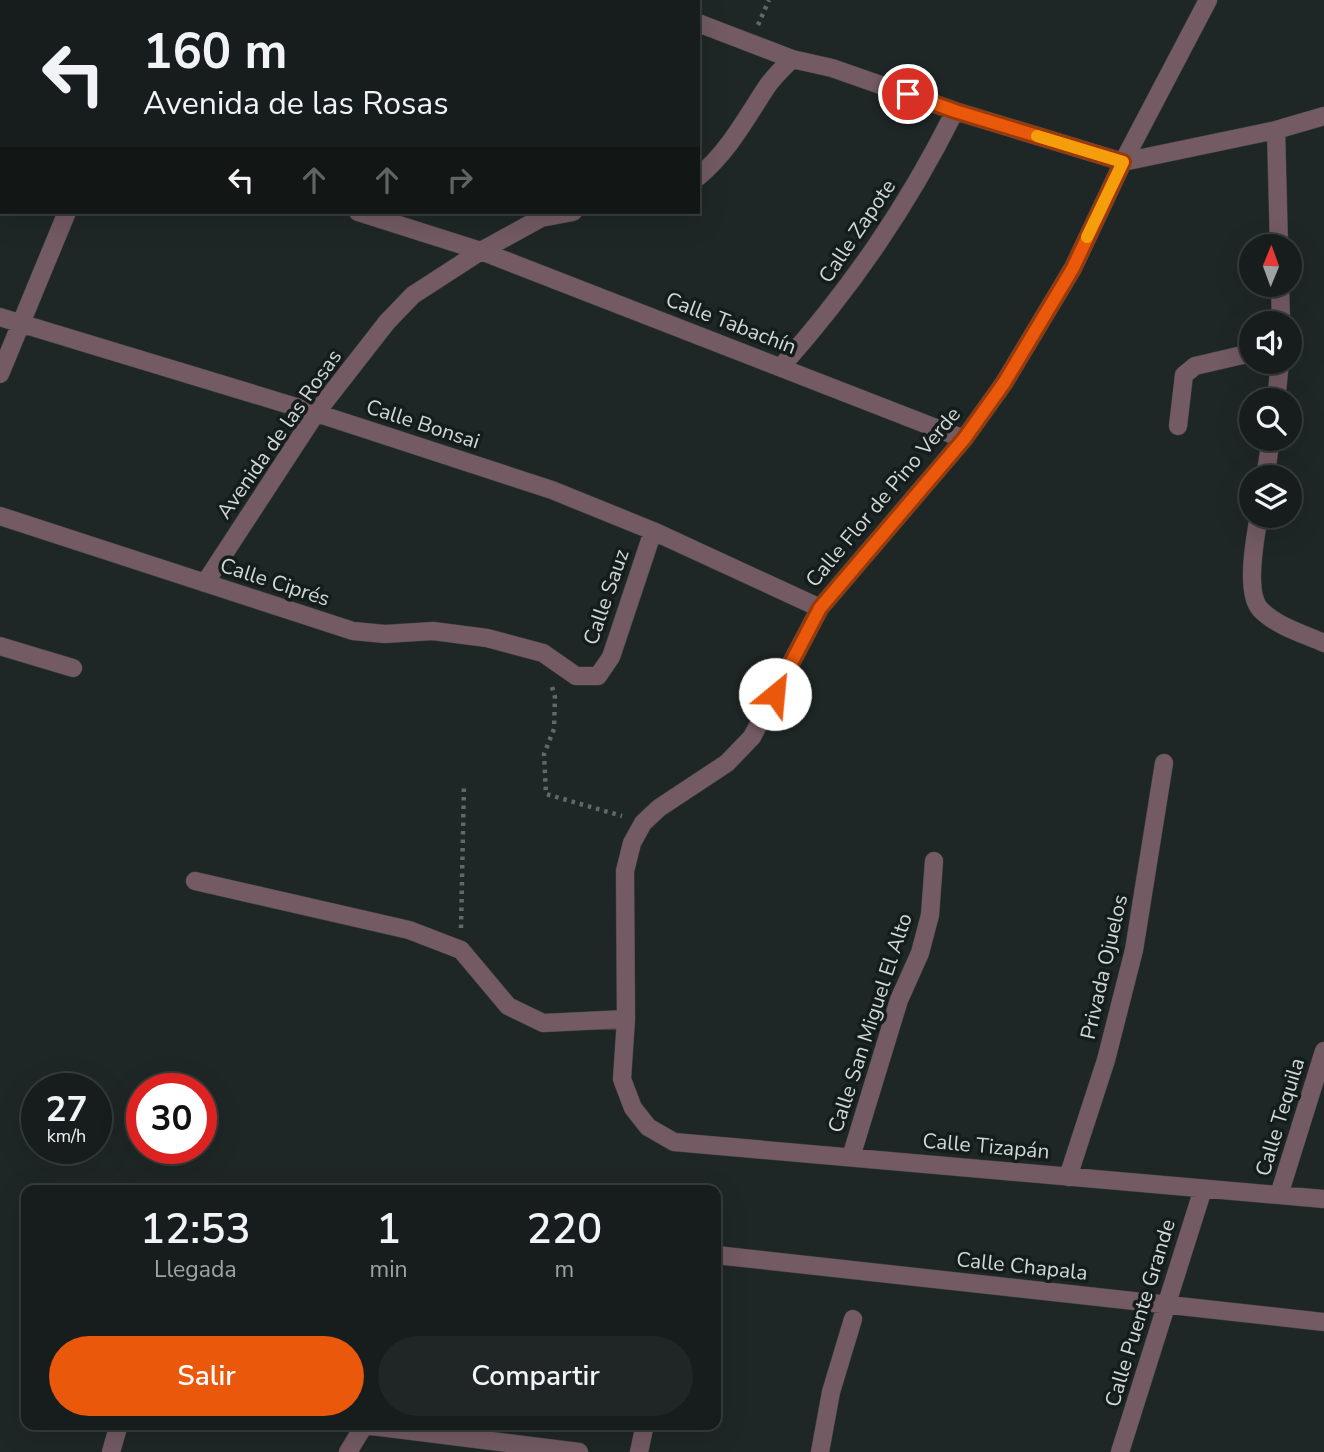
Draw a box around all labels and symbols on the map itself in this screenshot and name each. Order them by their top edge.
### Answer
pin [878,64,938,124]
street label: Calle Zapote [812,174,902,288]
north arrow [1239,234,1302,298]
street label: Calle Tabachín [662,285,800,361]
street label: Avenida de las Rosas [210,344,348,524]
street label: Calle Bonsai [363,392,483,456]
street label: Calle Flor de Pino Verde [799,401,967,593]
street label: Calle Sauz [577,545,636,649]
street label: Calle Ciprés [217,551,333,613]
position arrow [738,657,812,731]
street label: Privada Ojuelos [1074,892,1134,1042]
street label: Calle San Miguel El Alto [821,910,919,1136]
street label: Calle Tequila [1249,1054,1311,1180]
speed limit sign: 30 [126,1073,217,1164]
street label: Calle Tizapán [921,1127,1051,1165]
street label: Calle Puente Grande [1098,1216,1182,1410]
street label: Calle Chapala [955,1245,1089,1287]

